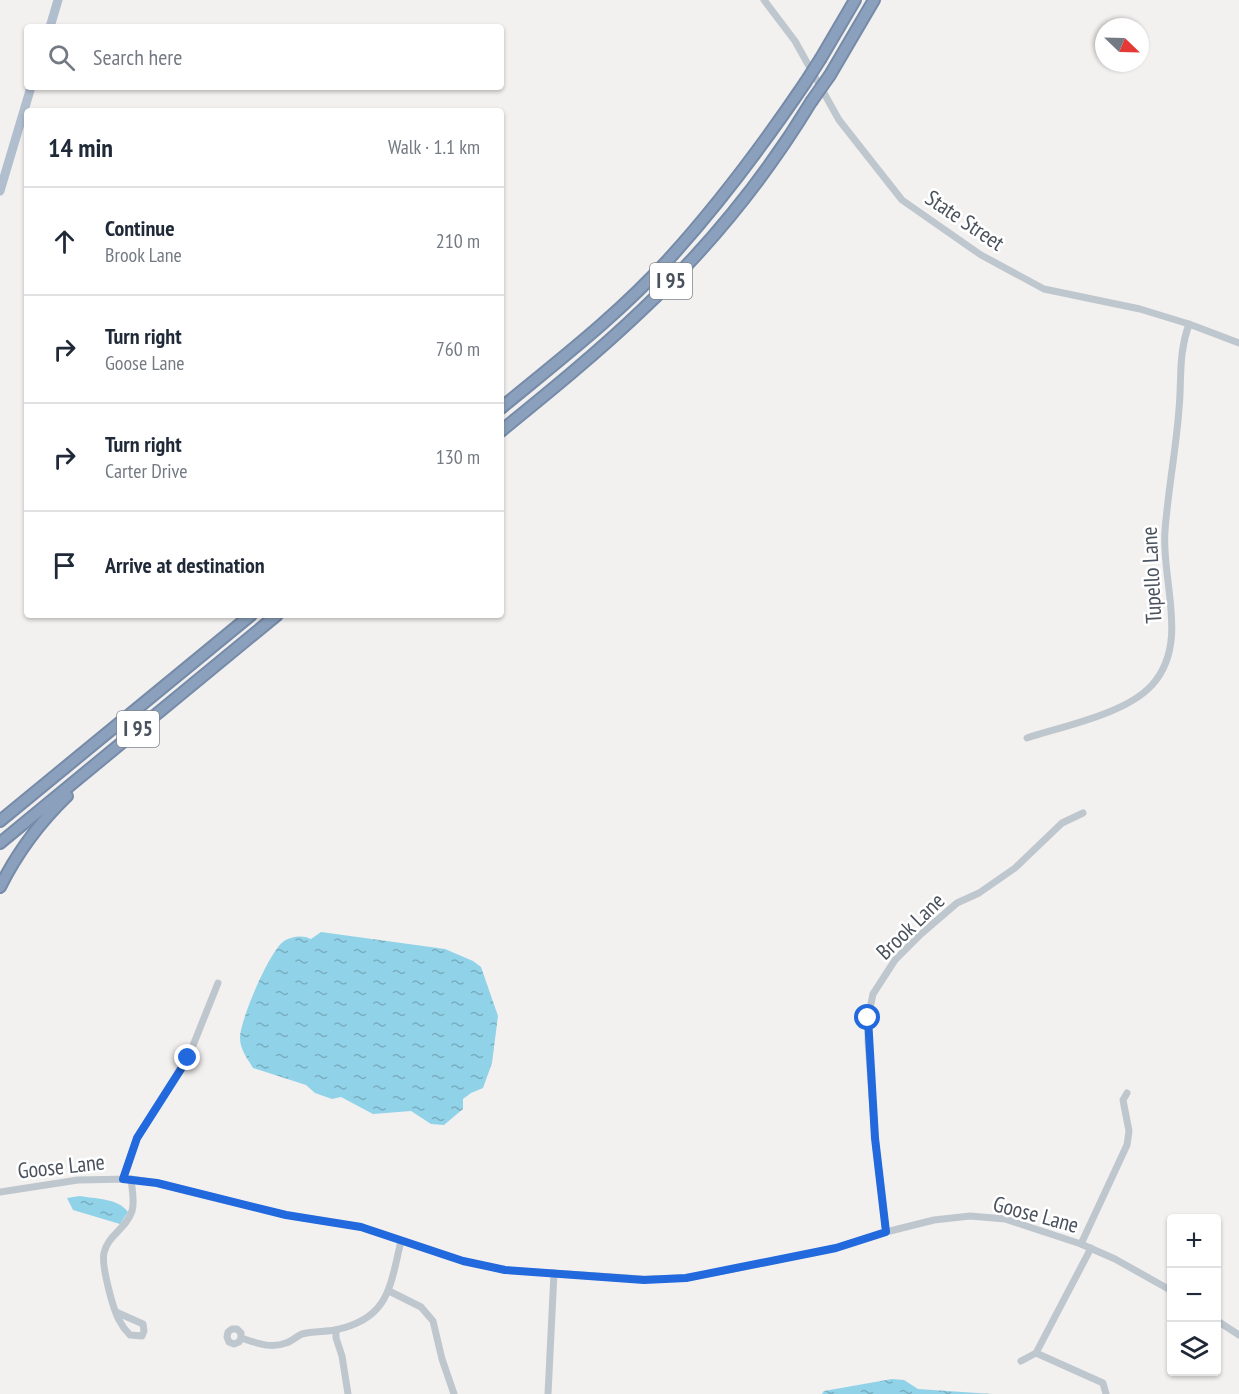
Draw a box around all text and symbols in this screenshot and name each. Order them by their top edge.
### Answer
north arrow [1095,18,1149,72]
search box [24,24,504,90]
icon: search [45,41,78,74]
text: Search here [93,43,182,71]
text: 14 min [48,131,113,164]
text: Walk · 1.1 km [388,134,480,160]
street label: State Street [920,183,1010,257]
text: Continue [105,214,175,242]
icon: ahead [48,225,81,258]
text: 210 m [436,228,480,254]
text: Brook Lane [105,242,182,268]
road number: I 95 [650,263,692,299]
text: Turn right [105,322,182,350]
icon: right [48,333,81,366]
text: 760 m [436,336,480,362]
text: Goose Lane [105,350,184,376]
text: Turn right [105,430,182,458]
icon: right [48,441,81,474]
text: 130 m [436,444,480,470]
text: Carter Drive [105,458,188,484]
street label: Tupello Lane [1134,526,1168,624]
icon: arrive [48,549,81,582]
text: Arrive at destination [105,551,265,579]
road number: I 95 [117,711,159,747]
street label: Brook Lane [870,887,950,965]
route start [854,1004,880,1030]
route end [174,1044,200,1070]
street label: Goose Lane [16,1148,106,1184]
street label: Goose Lane [990,1189,1082,1239]
map controls [1167,1214,1221,1376]
button: + [1167,1214,1221,1268]
button: − [1167,1268,1221,1322]
button: layers [1167,1322,1221,1376]

